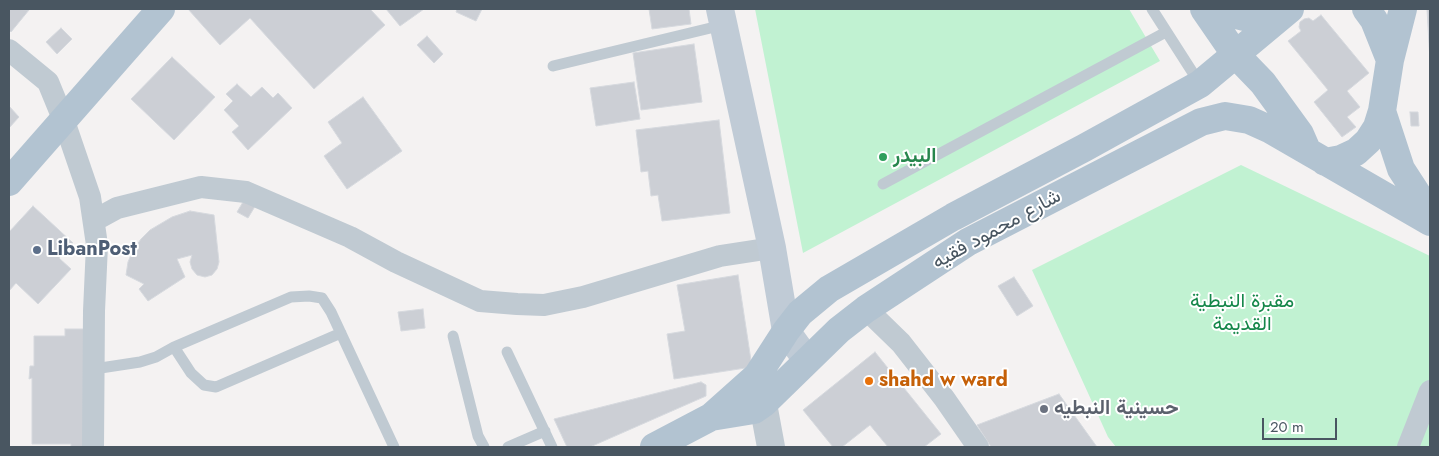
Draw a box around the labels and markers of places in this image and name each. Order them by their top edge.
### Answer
place label: البيدر [893,145,936,169]
marker: البيدر [877,151,889,163]
place label: LibanPost [47,238,137,262]
marker: LibanPost [31,244,43,256]
place label: shahd w ward [879,369,1008,393]
marker: shahd w ward [863,375,875,387]
place label: حسينية النبطيه [1054,397,1179,421]
marker: حسينية النبطيه [1038,403,1050,415]

